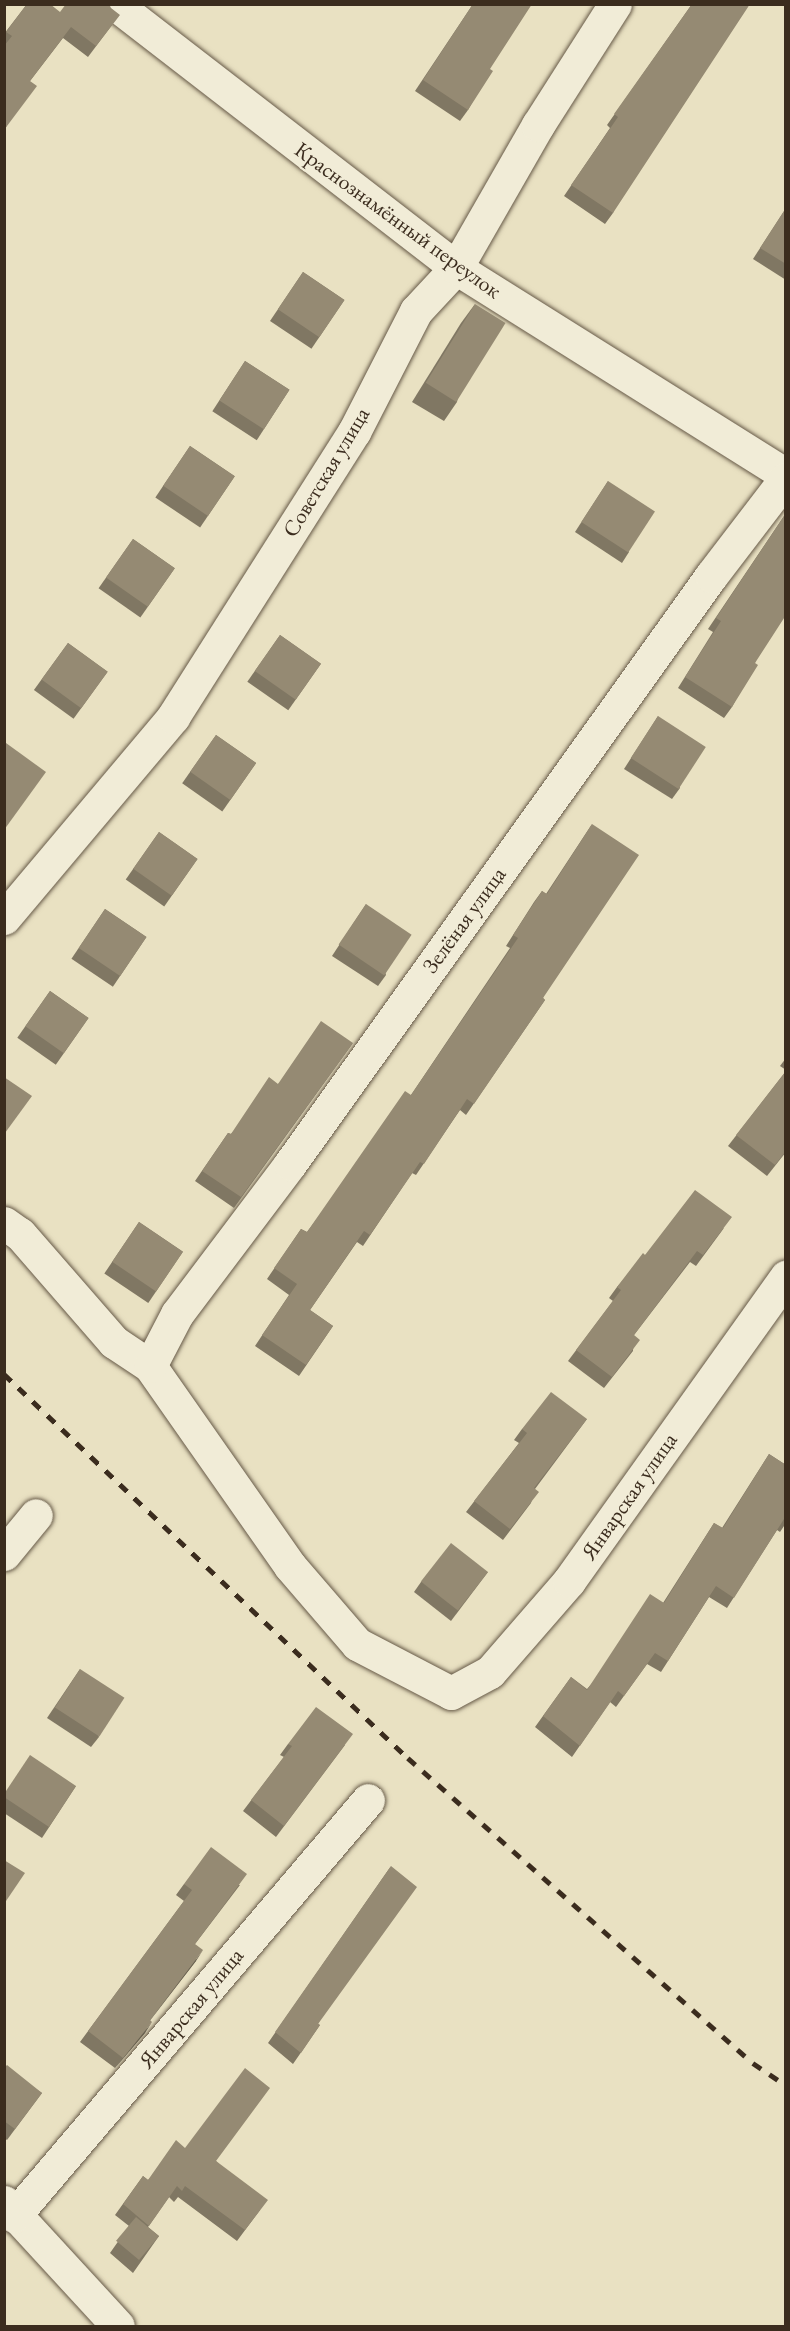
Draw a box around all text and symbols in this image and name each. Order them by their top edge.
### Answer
street label: Краснознамённый переулок [290,136,506,304]
street label: Советская улица [277,402,375,542]
street label: Зелёная улица [417,862,511,978]
street label: Январская улица [575,1427,683,1565]
street label: Январская улица [133,1942,249,2074]

